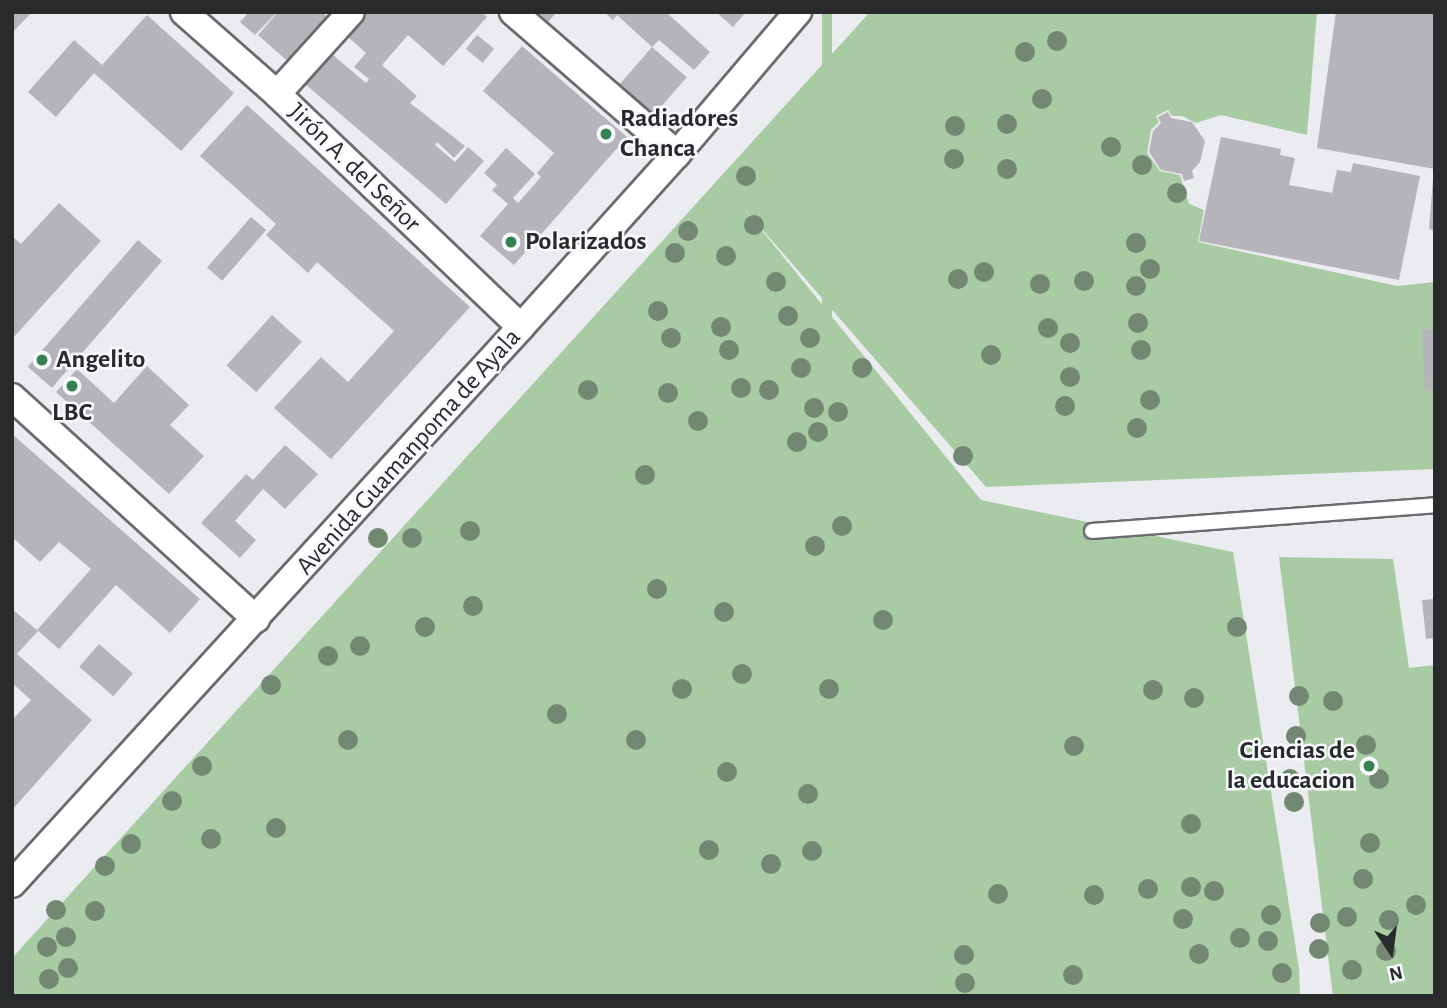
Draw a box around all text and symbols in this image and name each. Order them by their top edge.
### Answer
street label: Jirón A. del Señor [281,97,427,239]
place label: Radiadores Chanca [620,103,738,164]
marker: Radiadores Chanca [598,126,614,142]
place label: Polarizados [525,226,646,258]
marker: Polarizados [503,234,519,250]
street label: Avenida Guamanpoma de Ayala [290,322,528,582]
place label: Angelito [56,344,145,376]
marker: Angelito [34,352,50,368]
marker: LBC [64,378,80,394]
place label: LBC [52,397,92,429]
place label: Ciencias de la educacion [1227,735,1355,796]
marker: Ciencias de la educacion [1361,758,1377,774]
north arrow [1356,917,1426,987]
text: N [1387,962,1404,984]

